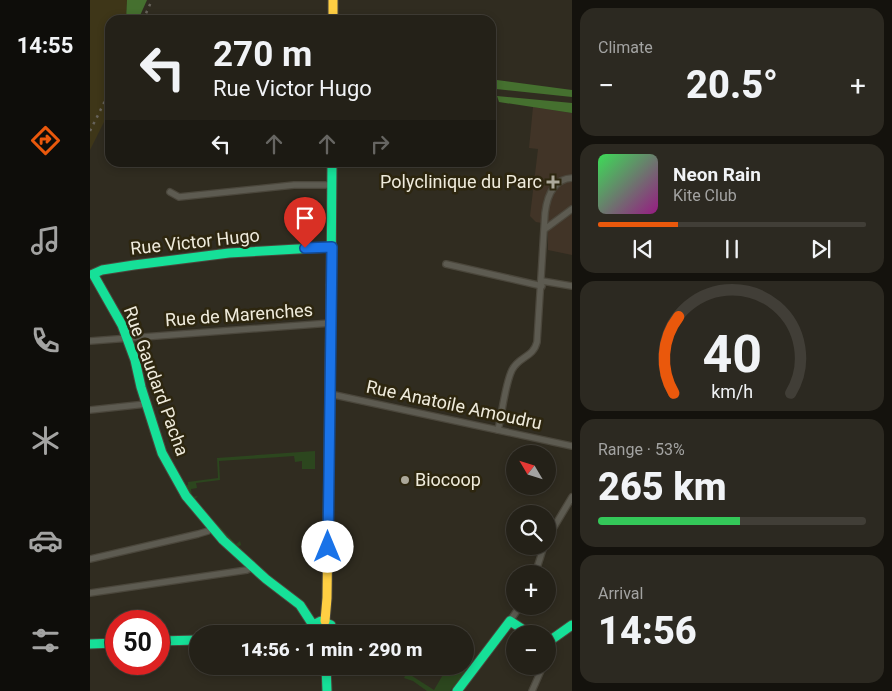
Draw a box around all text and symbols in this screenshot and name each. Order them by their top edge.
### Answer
text: 14:55 [17,33,73,58]
text: 270 m [213,34,312,75]
icon: left [130,35,195,100]
text: Climate [598,38,653,57]
text: 20.5° [686,63,778,107]
text: − [598,69,614,102]
text: + [850,69,866,102]
text: Rue Victor Hugo [213,76,372,101]
icon: directions [28,123,63,158]
icon: left [207,130,235,158]
icon: ahead [260,130,288,158]
icon: ahead [313,130,341,158]
icon: right [366,130,394,158]
text: Neon Rain [673,163,761,186]
place label: Polyclinique du Parc [380,171,542,192]
marker: Polyclinique du Parc [546,175,560,189]
text: Kite Club [673,186,737,205]
pin [284,197,326,248]
icon: arrive [291,204,319,232]
icon: music [28,223,63,258]
street label: Rue Victor Hugo [129,224,261,259]
icon: previous [629,235,657,263]
icon: pause [718,235,746,263]
icon: next [807,235,835,263]
street label: Rue de Marenches [164,299,314,330]
street label: Rue Gaudard Pacha [120,303,193,459]
icon: phone [28,323,63,358]
text: 40 [702,324,762,385]
street label: Rue Anatoile Amoudru [364,376,544,433]
text: km/h [711,381,753,402]
icon: climate [28,423,63,458]
text: Range · 53% [598,440,685,459]
north arrow [506,445,556,495]
map controls [506,445,556,675]
text: 265 km [598,465,727,509]
place label: Biocoop [415,469,481,490]
marker: Biocoop [399,474,411,486]
button: search [506,505,556,555]
position arrow [301,520,353,572]
icon: car [28,523,63,558]
button: + [506,565,556,615]
text: Arrival [598,584,643,603]
text: 14:56 [598,609,697,653]
speed limit sign: 50 [105,610,170,675]
icon: filters [28,623,63,658]
button: − [506,625,556,675]
text: 14:56 · 1 min · 290 m [240,638,423,661]

